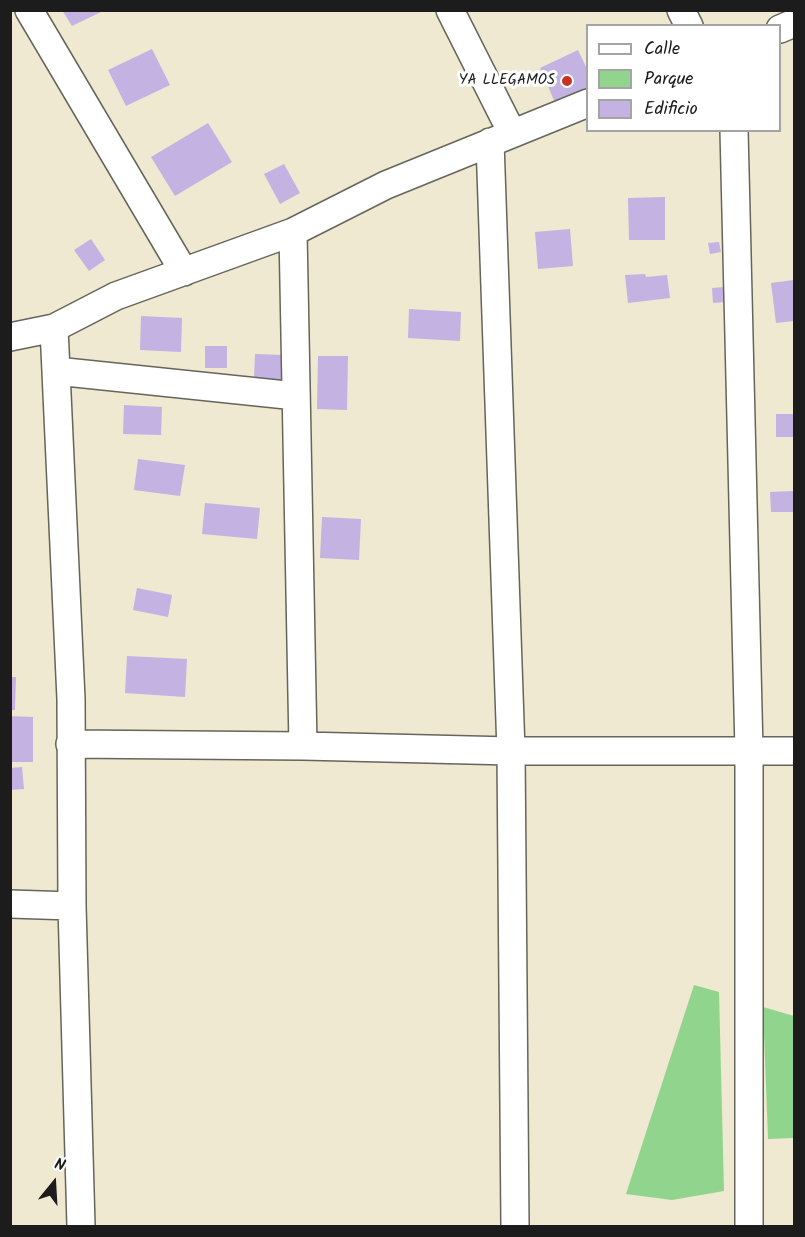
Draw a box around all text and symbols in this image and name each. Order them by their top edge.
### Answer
legend [586,24,781,132]
text: Calle [644,35,680,64]
text: Parque [644,65,693,94]
place label: YA LLEGAMOS [459,72,555,90]
marker: YA LLEGAMOS [560,74,574,88]
text: Edificio [644,95,698,124]
text: N [51,1152,68,1179]
north arrow [24,1153,84,1213]

